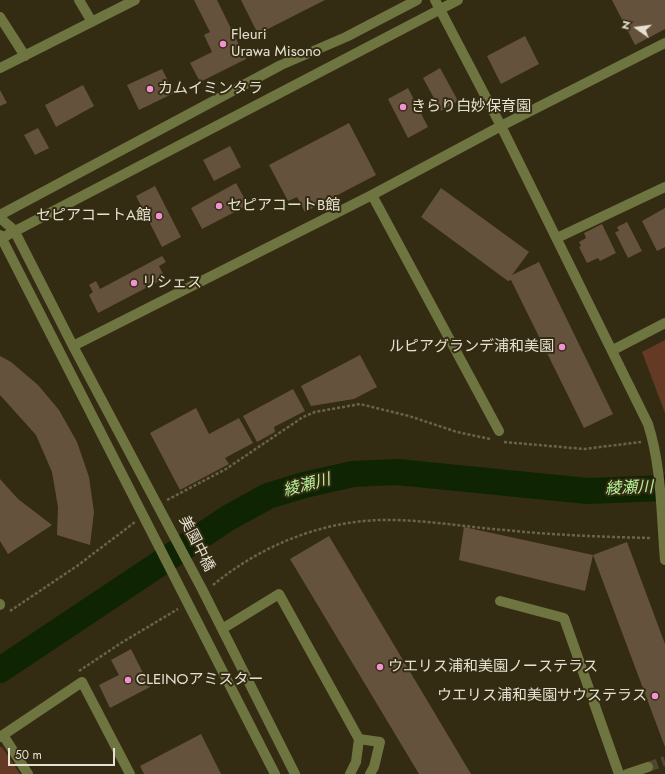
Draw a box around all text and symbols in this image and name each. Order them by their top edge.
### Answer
north arrow [617,8,657,48]
text: N [617,19,634,31]
place label: Fleuri Urawa Misono [231,26,321,61]
marker: Fleuri Urawa Misono [218,39,228,49]
place label: カムイミンタラ [158,80,263,98]
marker: カムイミンタラ [145,84,155,94]
place label: きらり白妙保育園 [411,98,531,116]
marker: きらり白妙保育園 [398,102,408,112]
place label: セピアコートB館 [227,197,340,215]
marker: セピアコートB館 [214,201,224,211]
place label: セピアコートA館 [36,207,151,225]
marker: セピアコートA館 [154,211,164,221]
place label: リシェス [142,274,202,292]
marker: リシェス [129,278,139,288]
place label: ルピアグランデ浦和美園 [389,338,554,356]
marker: ルピアグランデ浦和美園 [557,342,567,352]
water label: 綾瀬川 [281,471,333,501]
water label: 綾瀬川 [605,479,653,499]
street label: 美園中橋 [174,513,218,575]
place label: ウエリス浦和美園ノーステラス [388,658,598,676]
marker: ウエリス浦和美園ノーステラス [375,662,385,672]
place label: CLEINOアミスター [136,671,263,689]
marker: CLEINOアミスター [123,675,133,685]
place label: ウエリス浦和美園サウステラス [437,687,647,705]
marker: ウエリス浦和美園サウステラス [650,691,660,701]
scale bar [10,740,117,766]
text: 50 m [15,746,42,764]

